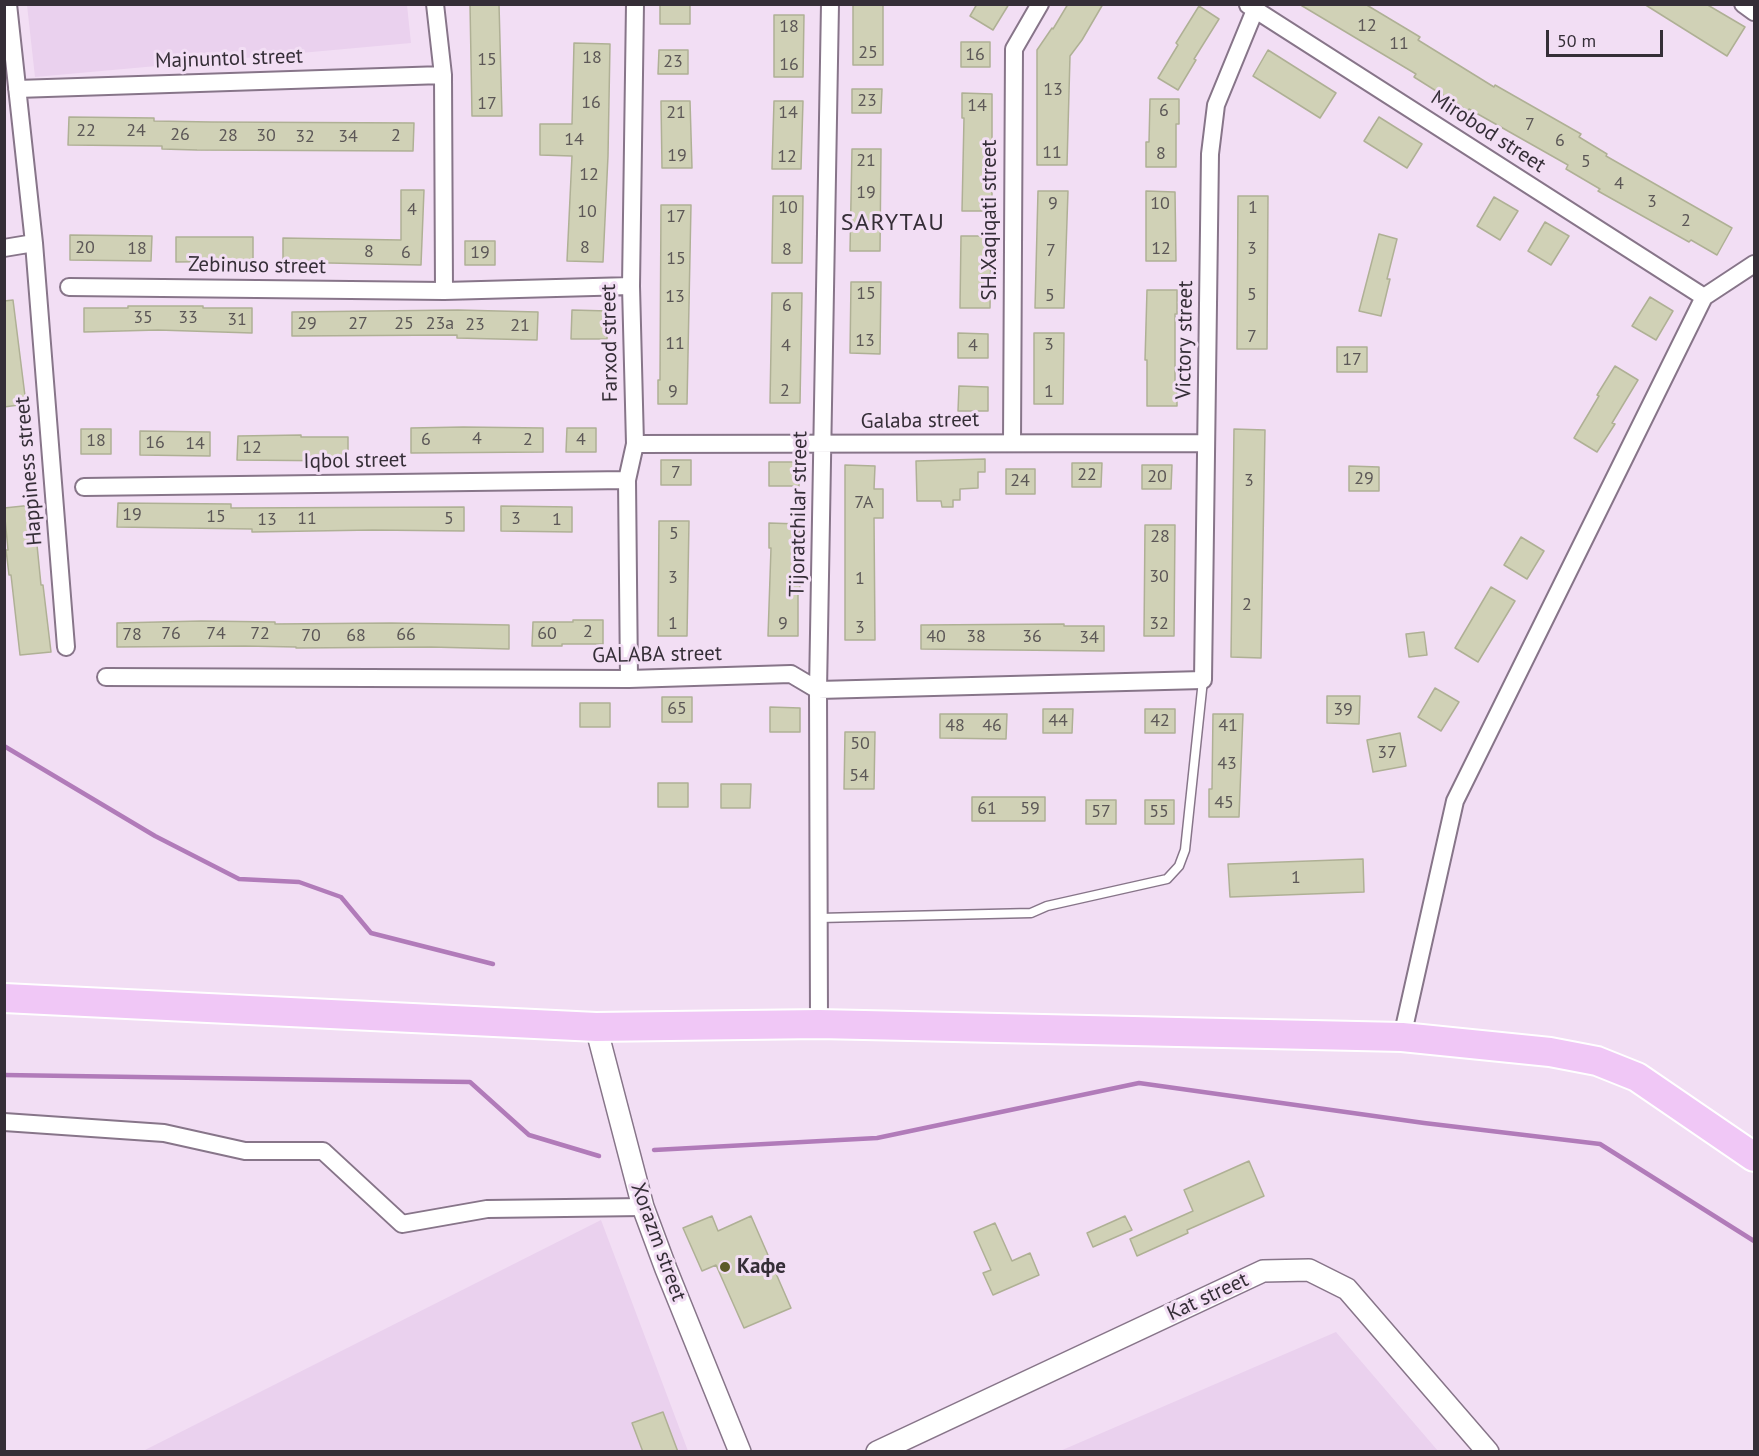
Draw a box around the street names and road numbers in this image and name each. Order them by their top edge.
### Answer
street label: Majnuntol street [155,44,303,74]
street label: Mirobod street [1426,86,1550,178]
street label: SH.Xaqiqati street [977,140,1003,300]
street label: Zebinuso street [188,252,326,280]
street label: Victory street [1171,280,1199,400]
street label: Farxod street [596,284,624,402]
street label: Happiness street [10,395,48,547]
street label: Galaba street [861,407,979,435]
street label: Tijoratchilar street [785,431,813,597]
street label: Iqbol street [303,448,407,474]
street label: GALABA street [592,641,722,669]
street label: Xorazm street [625,1179,691,1305]
street label: Kat street [1163,1267,1253,1327]

